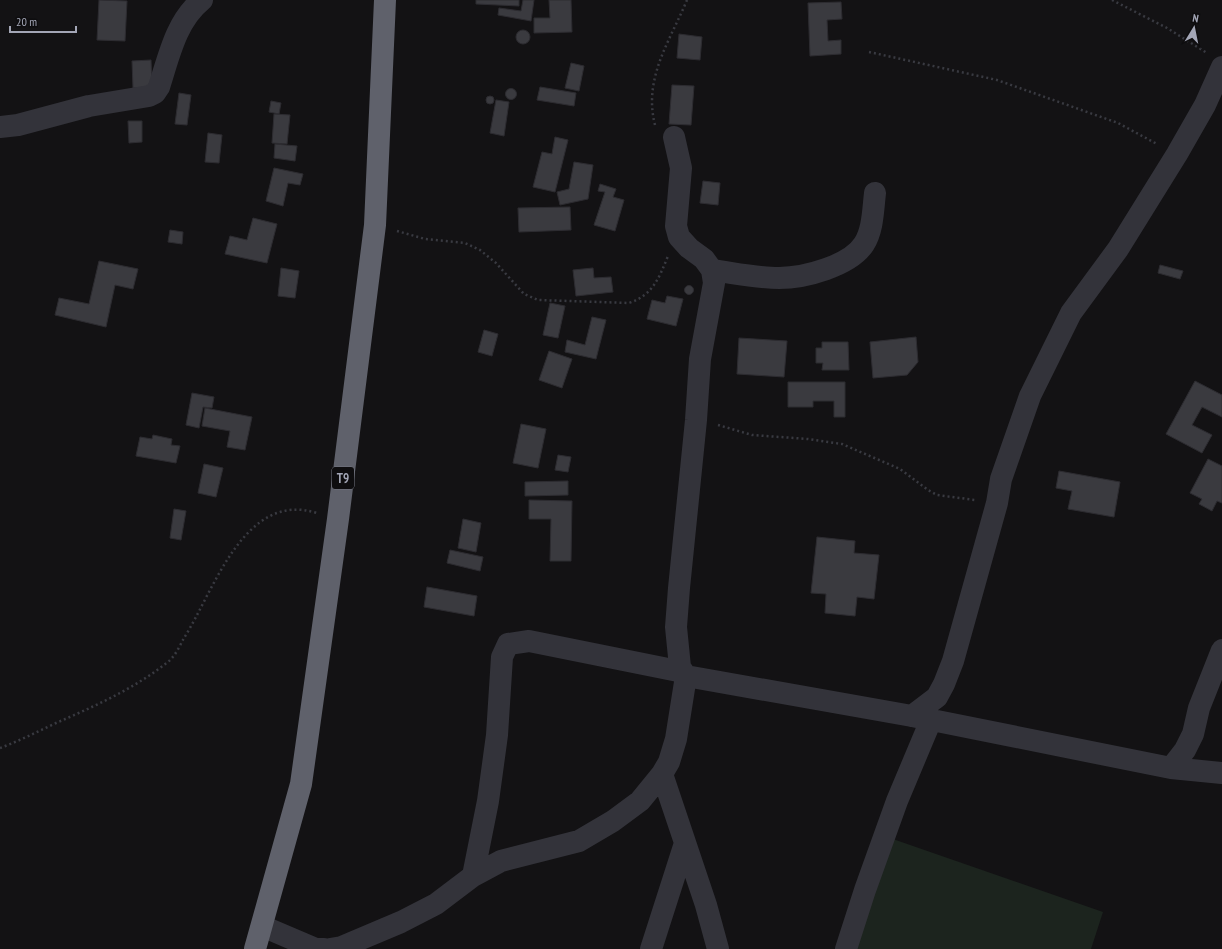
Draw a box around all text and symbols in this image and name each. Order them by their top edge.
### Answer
scale bar [10,8,76,34]
north arrow [1174,8,1214,48]
text: N [1192,11,1200,26]
text: 20 m [16,14,37,29]
road number: T9 [332,467,354,489]

